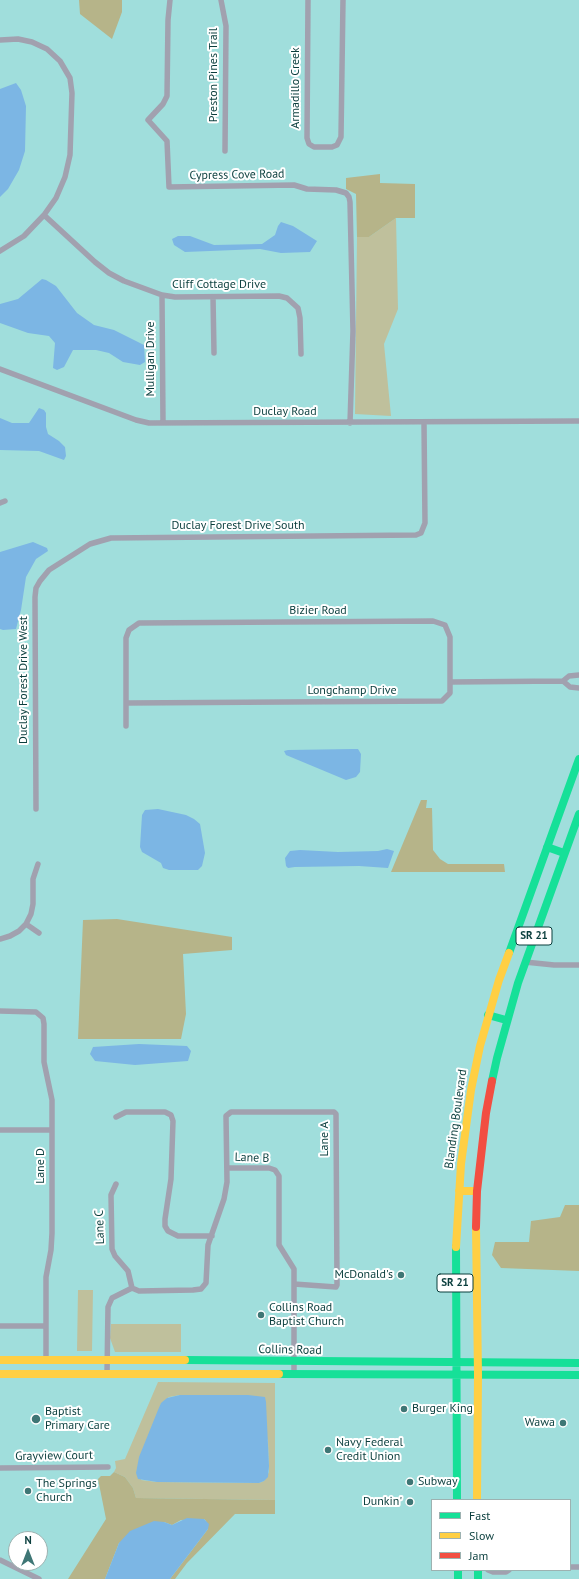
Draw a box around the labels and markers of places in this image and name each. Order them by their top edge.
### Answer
place label: McDonald's [334,1268,393,1282]
marker: McDonald's [396,1270,406,1280]
place label: Collins Road Baptist Church [269,1301,344,1329]
marker: Collins Road Baptist Church [256,1310,266,1320]
place label: Burger King [412,1402,473,1416]
marker: Burger King [399,1404,409,1414]
place label: Baptist Primary Care [45,1405,110,1433]
marker: Baptist Primary Care [30,1413,42,1425]
place label: Wawa [525,1416,555,1430]
marker: Wawa [558,1418,568,1428]
place label: Navy Federal Credit Union [336,1436,403,1464]
marker: Navy Federal Credit Union [323,1445,333,1455]
place label: Subway [418,1475,458,1489]
place label: The Springs Church [36,1477,97,1505]
marker: Subway [405,1477,415,1487]
marker: The Springs Church [23,1486,33,1496]
place label: Dunkin' [363,1495,402,1509]
marker: Dunkin' [405,1497,415,1507]

